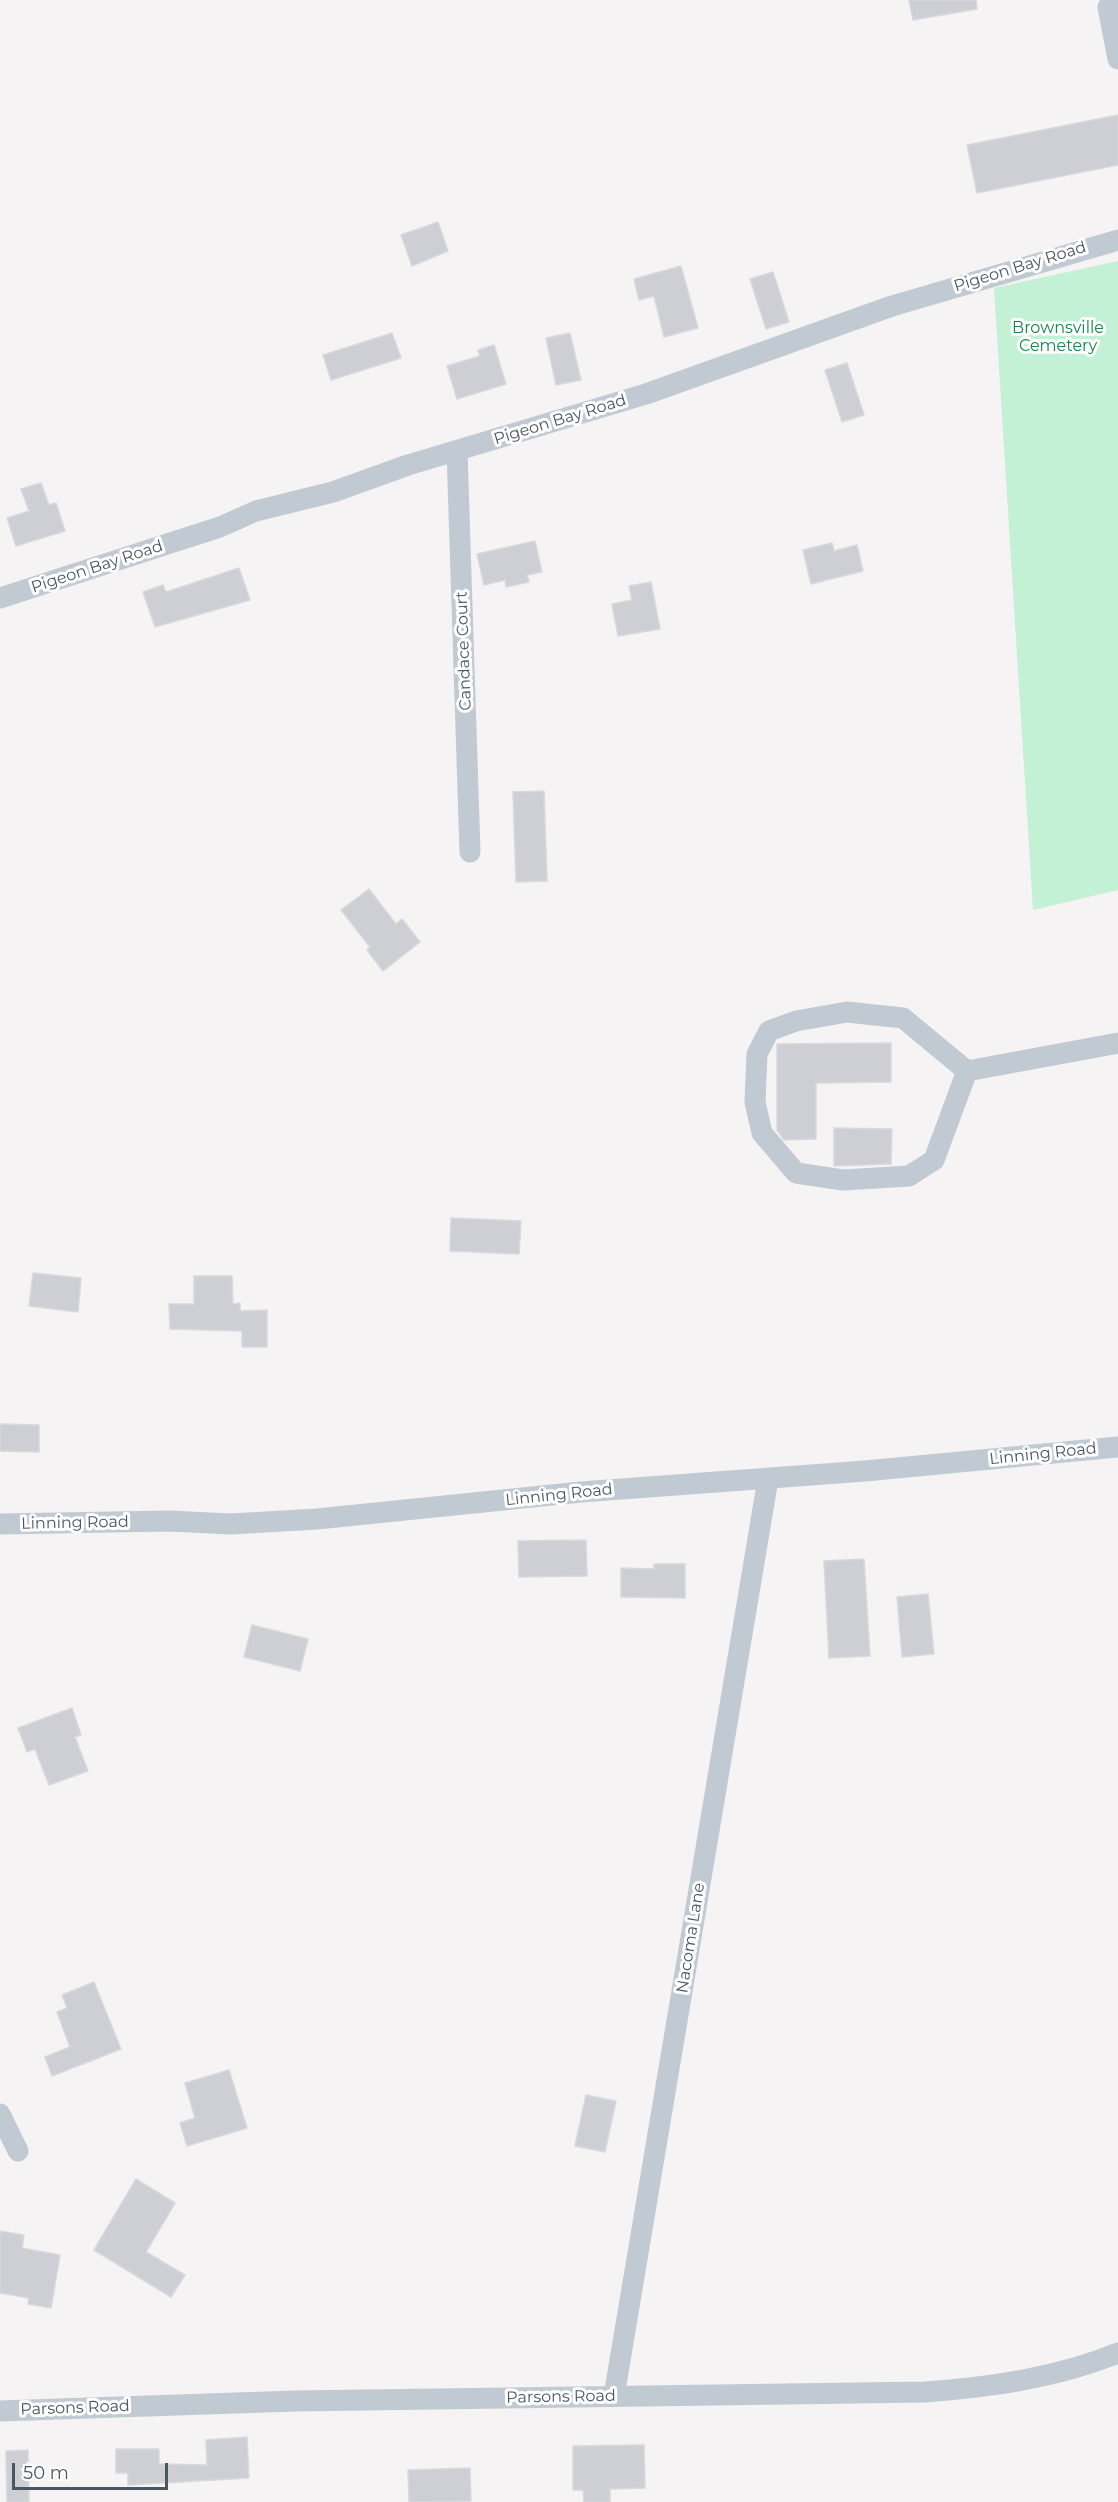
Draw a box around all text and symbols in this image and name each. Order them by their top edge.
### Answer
street label: Pigeon Bay Road [952,238,1088,296]
park label: Brownsville Cemetery [1012,318,1104,356]
street label: Pigeon Bay Road [492,391,628,449]
street label: Pigeon Bay Road [29,537,165,597]
street label: Candace Court [452,591,476,711]
street label: Linning Road [989,1439,1097,1469]
street label: Linning Road [505,1480,613,1510]
street label: Linning Road [21,1512,129,1534]
street label: Nacoma Lane [673,1882,709,1994]
street label: Parsons Road [506,2386,616,2408]
street label: Parsons Road [20,2396,130,2420]
scale bar [15,2451,171,2489]
text: 50 m [23,2462,69,2484]

